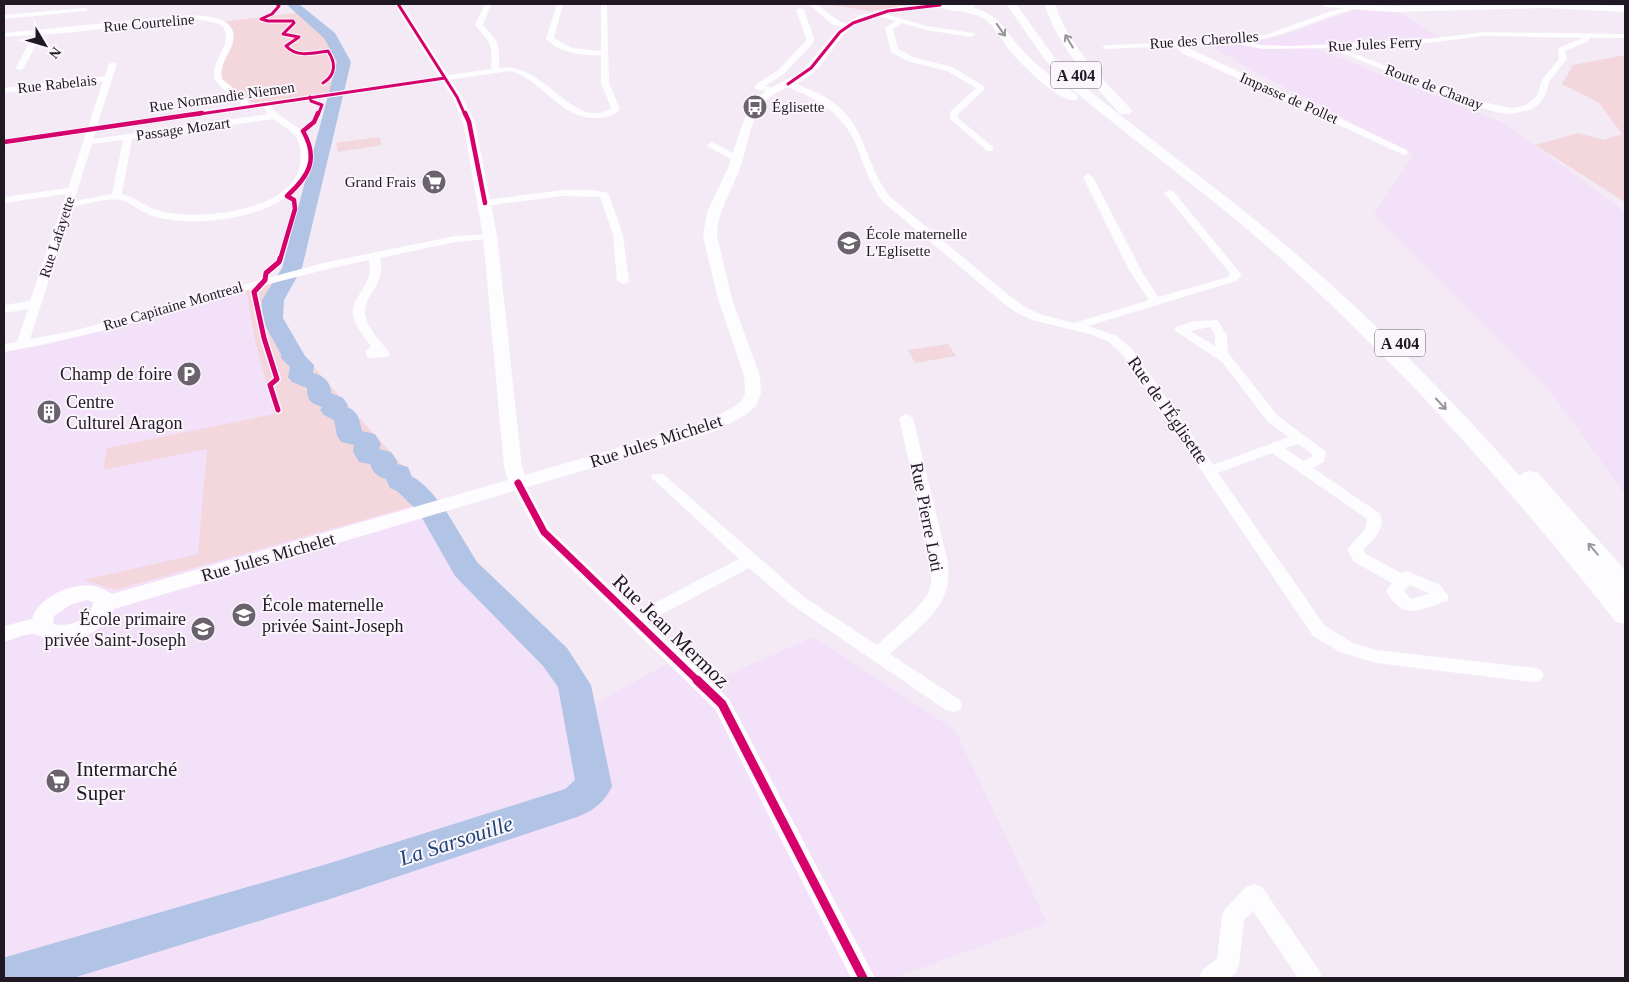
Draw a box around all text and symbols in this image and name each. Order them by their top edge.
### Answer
street label: Rue Courteline [103,11,195,35]
north arrow [20,20,70,70]
one-way arrow [996,23,1006,37]
street label: Rue des Cherolles [1149,28,1259,52]
street label: Rue Jules Ferry [1328,34,1423,54]
one-way arrow [1063,35,1073,49]
text: N [46,44,64,61]
street label: Route de Chanay [1383,61,1486,113]
road number: A 404 [1051,62,1101,88]
street label: Impasse de Pollet [1237,69,1341,127]
street label: Rue Rabelais [17,72,98,96]
street label: Rue Normandie Niemen [148,79,296,115]
bus stop icon: Églisette [742,94,768,120]
place label: Églisette [772,99,825,115]
street label: Passage Mozart [135,114,232,144]
supermarket icon: Grand Frais [421,169,447,195]
place label: Grand Frais [345,174,416,190]
street label: Rue Lafayette [36,194,78,280]
place label: École maternelle L'Eglisette [866,226,968,259]
school or university icon: École maternelle L'Eglisette [836,230,862,256]
street label: Rue Capitaine Montreal [102,278,244,334]
road number: A 404 [1375,329,1425,356]
street label: Rue de l'Églisette [1124,352,1213,467]
parking icon: Champ de foire [176,361,202,387]
place label: Champ de foire [60,364,172,384]
place label: Centre Culturel Aragon [66,392,182,433]
one-way arrow [1435,398,1447,410]
building icon: Centre Culturel Aragon [36,399,62,425]
street label: Rue Jules Michelet [587,410,725,472]
street label: Rue Pierre Loti [907,461,947,573]
street label: Rue Jules Michelet [199,528,337,586]
one-way arrow [1588,543,1599,556]
street label: Rue Jean Mermoz [608,569,734,693]
place label: École maternelle privée Saint-Joseph [262,594,403,636]
school or university icon: École maternelle privée Saint-Joseph [231,602,257,628]
place label: École primaire privée Saint-Joseph [45,608,186,650]
school or university icon: École primaire privée Saint-Joseph [190,616,216,642]
place label: Intermarché Super [76,757,177,805]
supermarket icon: Intermarché Super [45,768,71,794]
water label: La Sarsouille [395,810,516,871]

